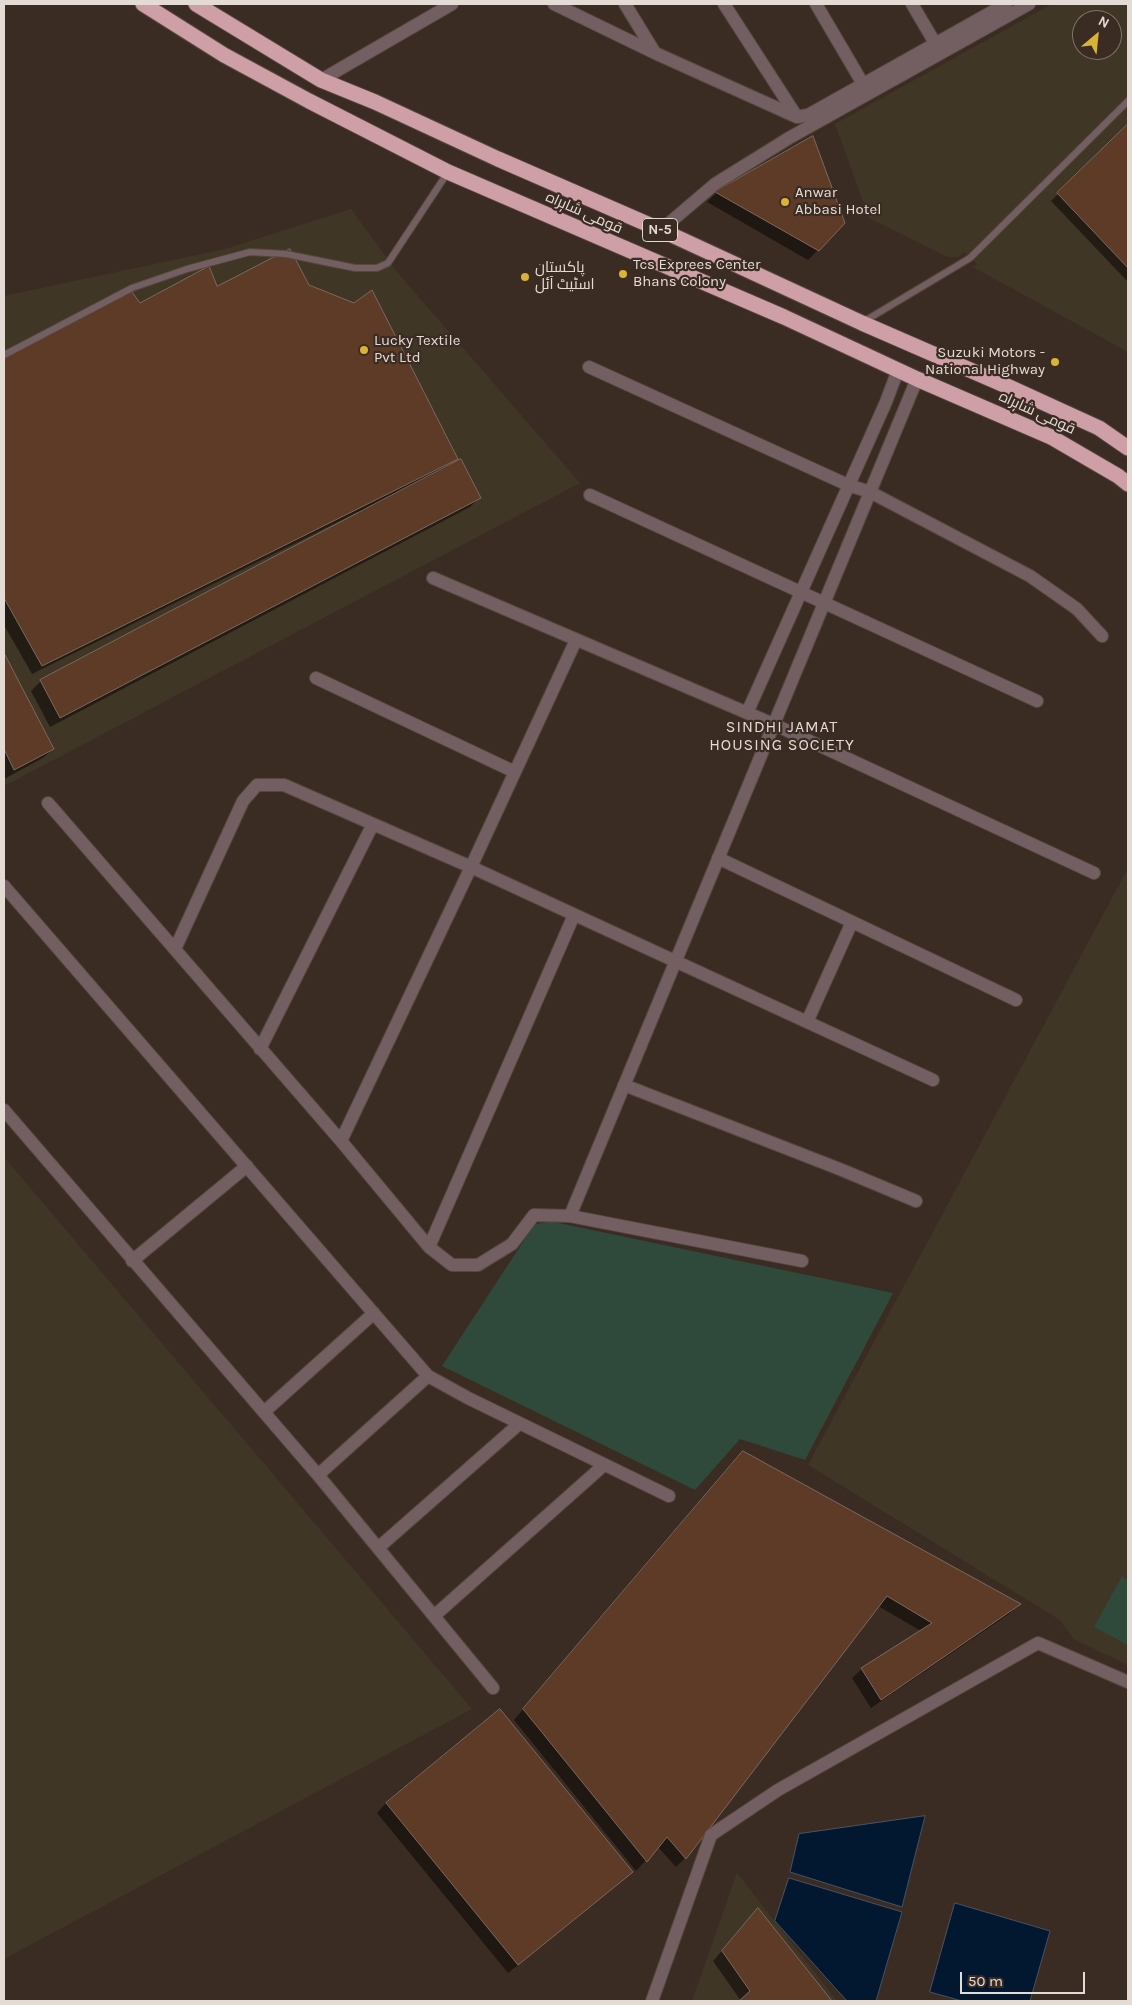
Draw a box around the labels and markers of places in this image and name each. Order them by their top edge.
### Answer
place label: Anwar Abbasi Hotel [795,184,881,219]
marker: Anwar Abbasi Hotel [779,196,791,208]
place label: Tcs Exprees Center Bhans Colony [633,256,760,291]
place label: پاکستان اسٹیٹ آئل [535,259,595,294]
marker: Tcs Exprees Center Bhans Colony [617,268,629,280]
marker: پاکستان اسٹیٹ آئل [519,271,531,283]
place label: Lucky Textile Pvt Ltd [374,332,460,367]
marker: Lucky Textile Pvt Ltd [358,344,370,356]
place label: Suzuki Motors - National Highway [925,344,1045,379]
marker: Suzuki Motors - National Highway [1049,356,1061,368]

